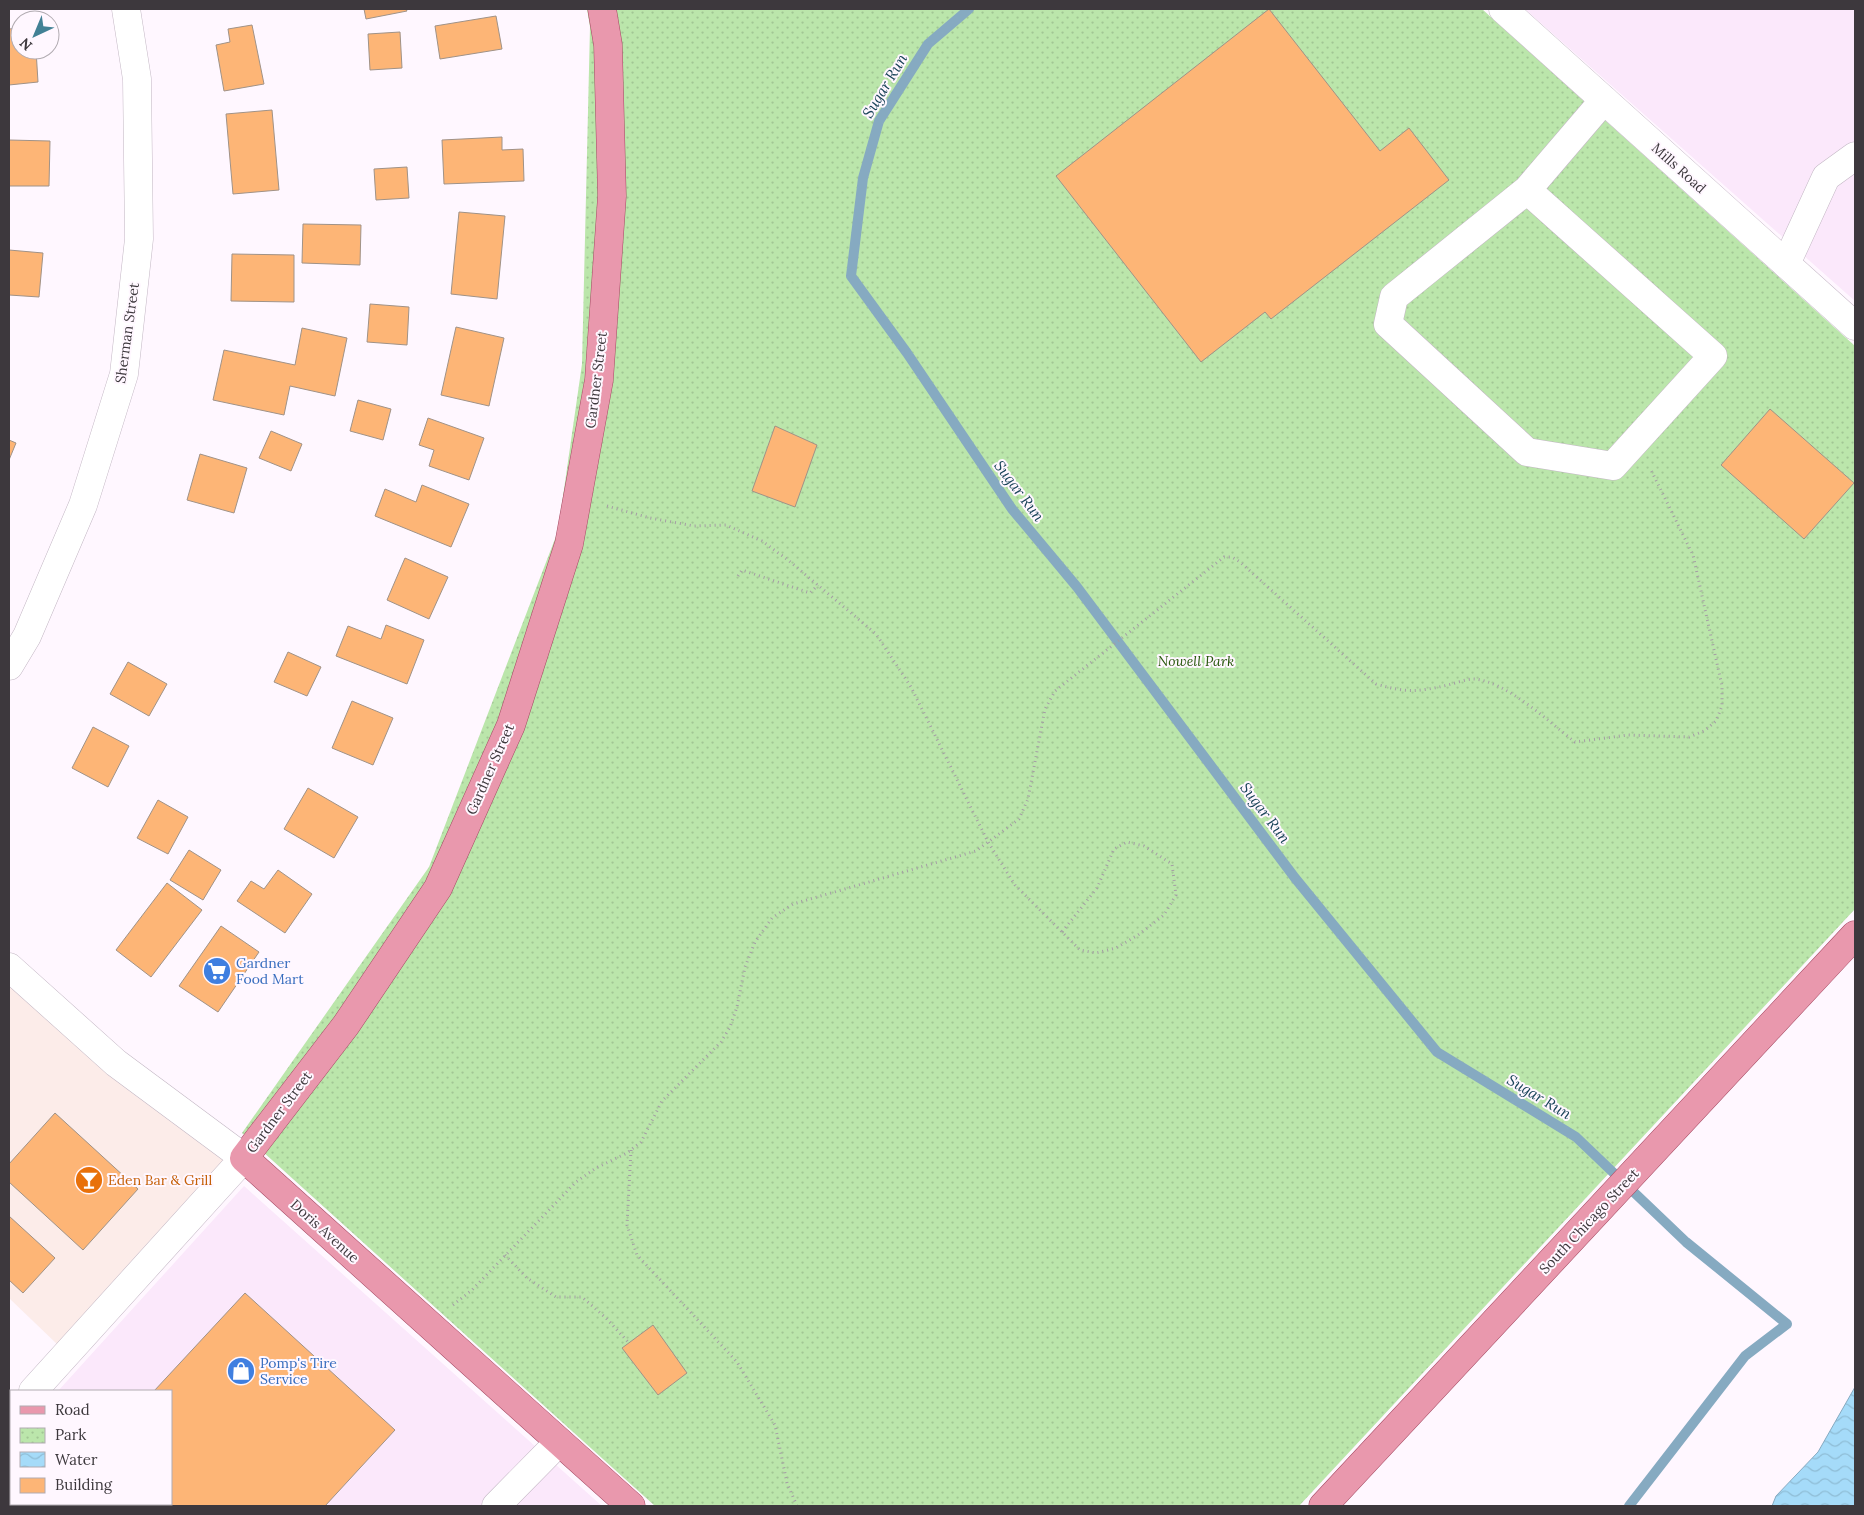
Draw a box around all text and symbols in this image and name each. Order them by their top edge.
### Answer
north arrow [10,10,60,60]
text: N [16,34,36,55]
water label: Sugar Run [858,49,912,121]
street label: Mills Road [1648,139,1710,197]
street label: Sherman Street [111,281,143,385]
street label: Gardner Street [581,330,611,430]
water label: Sugar Run [990,456,1049,526]
park label: Nowell Park [1158,652,1234,670]
street label: Gardner Street [462,720,518,817]
water label: Sugar Run [1236,778,1295,848]
place label: Gardner Food Mart [236,954,304,988]
supermarket icon: Gardner Food Mart [202,956,232,986]
street label: Gardner Street [242,1067,316,1156]
water label: Sugar Run [1504,1070,1576,1124]
street label: South Chicago Street [1535,1164,1643,1278]
bar icon: Eden Bar & Grill [74,1165,104,1195]
place label: Eden Bar & Grill [108,1171,212,1189]
street label: Doris Avenue [287,1195,363,1267]
place label: Pomp's Tire Service [260,1354,337,1388]
shop icon: Pomp's Tire Service [226,1356,256,1386]
legend [10,1390,172,1505]
text: Road [55,1400,90,1419]
text: Park [55,1425,86,1444]
text: Water [55,1450,98,1469]
text: Building [55,1475,113,1494]

